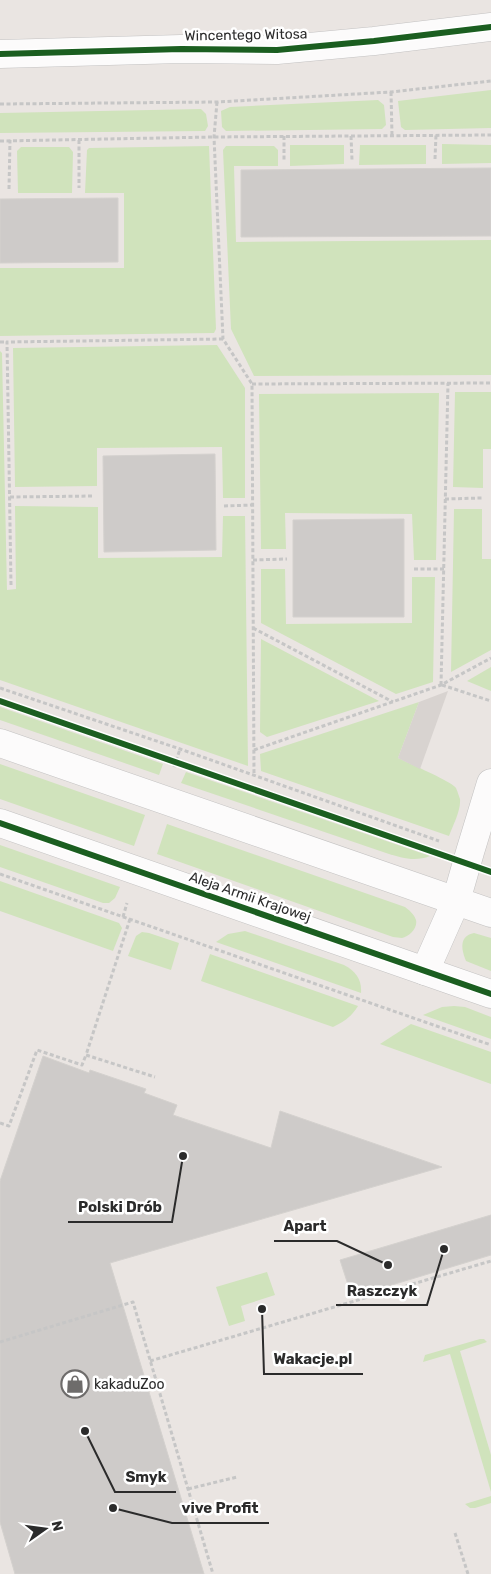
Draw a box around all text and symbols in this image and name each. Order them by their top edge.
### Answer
street label: Wincentego Witosa [184,25,308,45]
street label: Aleja Armii Krajowej [187,868,313,926]
callout: Polski Drób [68,1192,172,1222]
text: Polski Drób [78,1198,162,1216]
callout: Apart [274,1211,337,1241]
text: Apart [284,1217,326,1235]
callout: Raszczyk [336,1275,427,1305]
text: Raszczyk [347,1282,417,1300]
callout: Wakacje.pl [264,1344,363,1374]
text: Wakacje.pl [274,1350,352,1368]
shop icon: kakaduZoo [60,1369,90,1399]
place label: kakaduZoo [94,1376,165,1393]
callout: Smyk [115,1462,176,1492]
text: Smyk [125,1468,167,1486]
callout: vive Profit [172,1493,269,1523]
text: vive Profit [181,1499,259,1517]
north arrow [20,1504,70,1554]
text: N [48,1519,67,1533]

